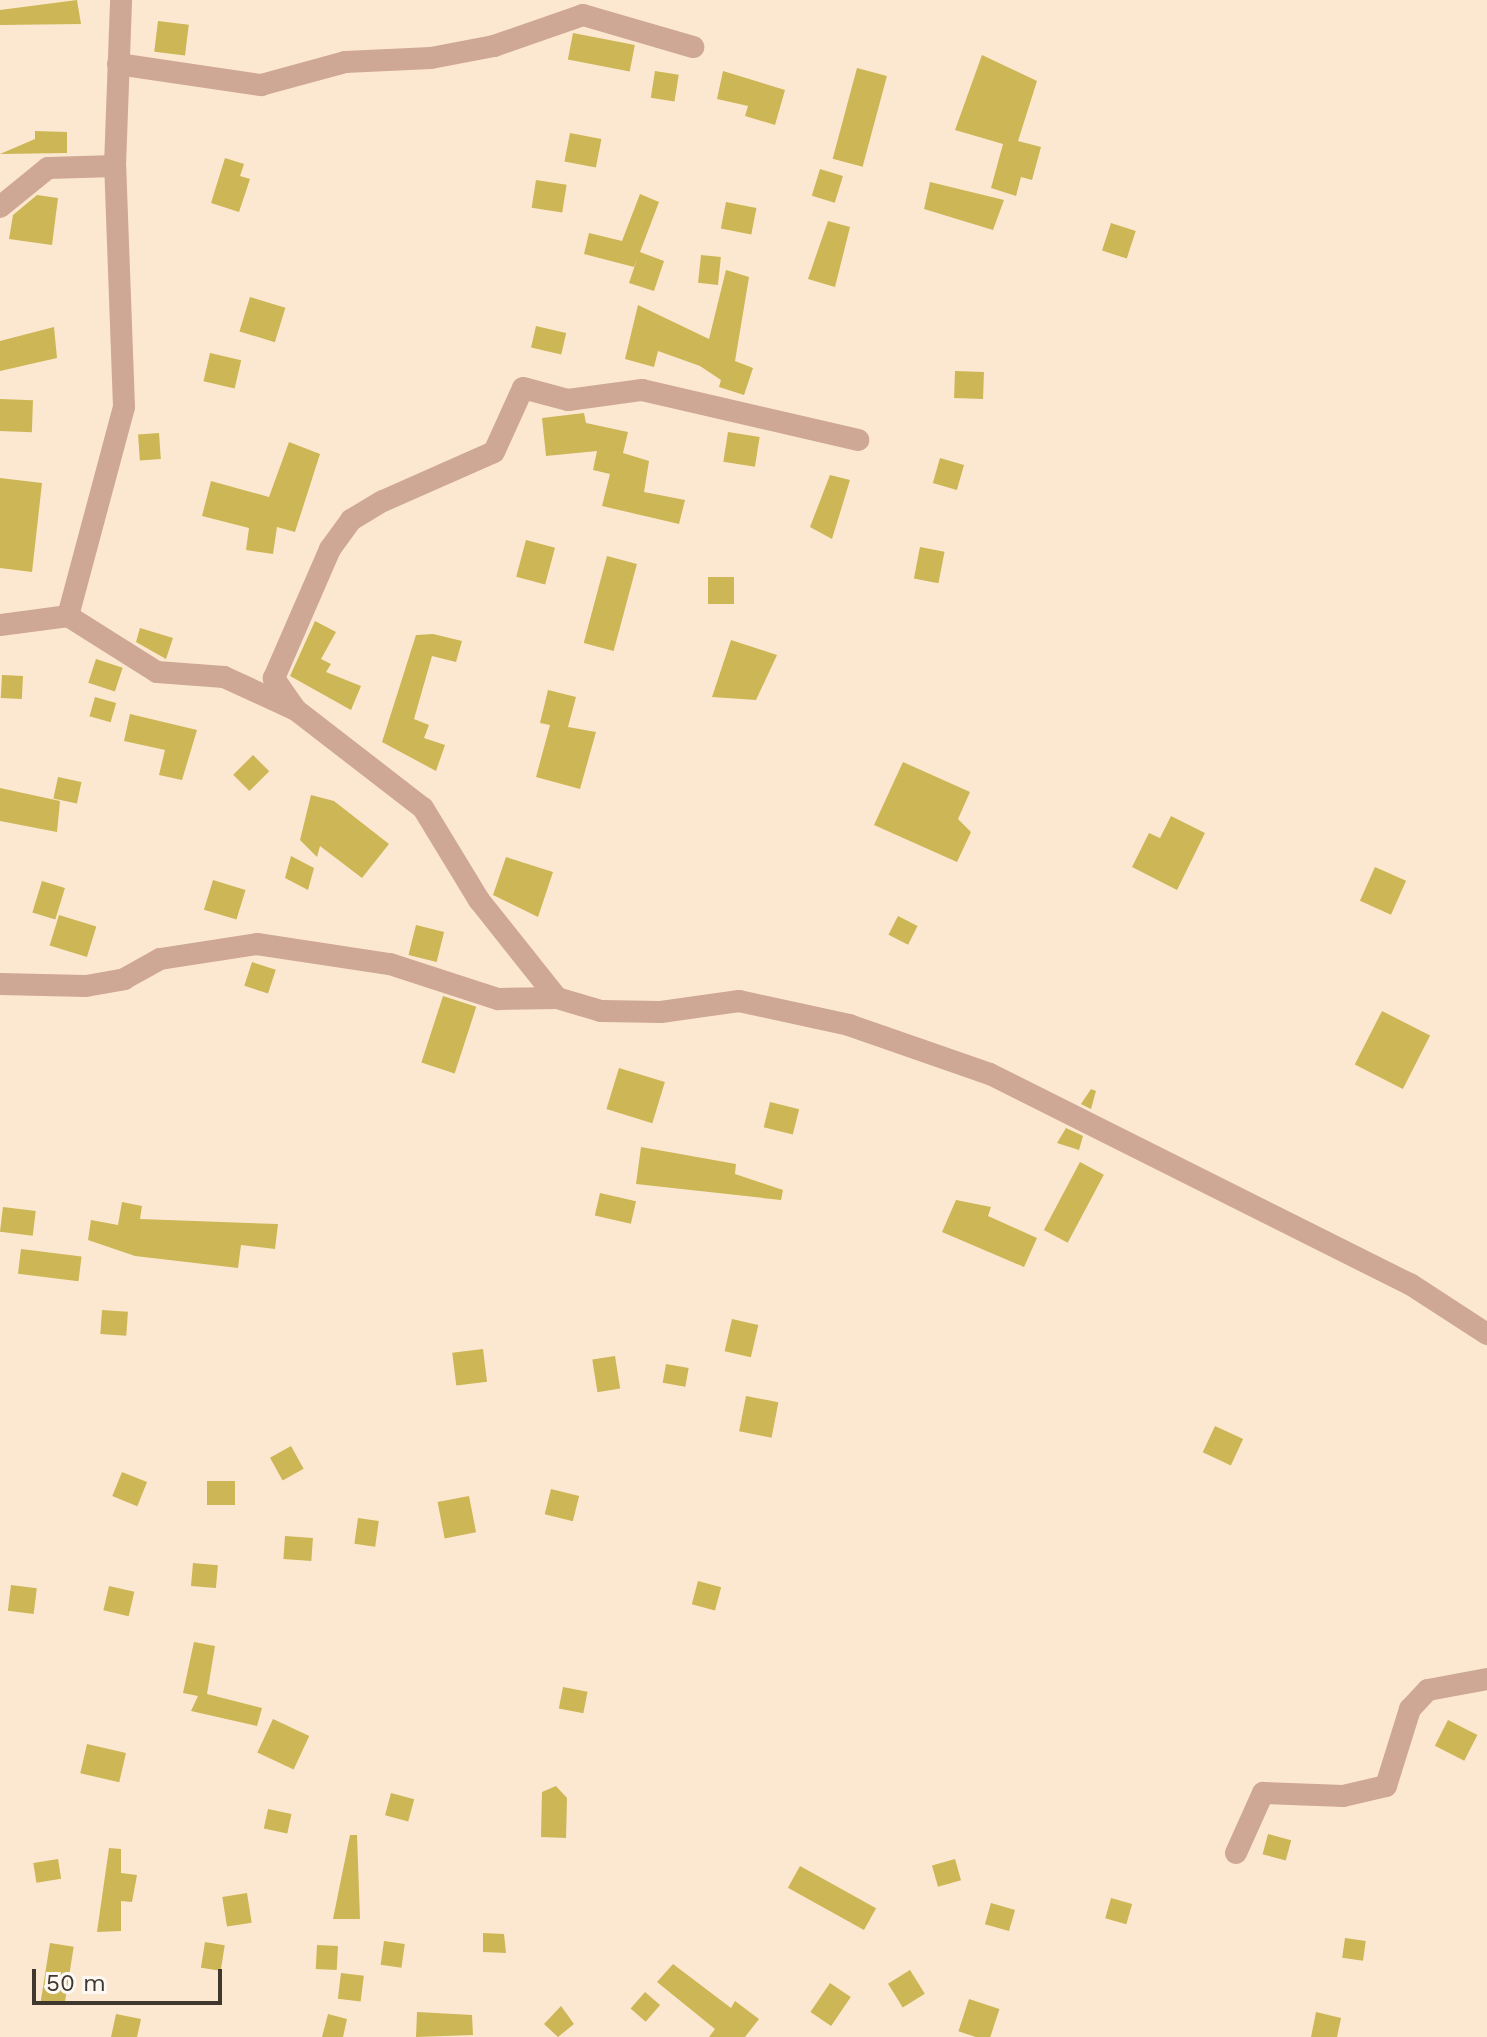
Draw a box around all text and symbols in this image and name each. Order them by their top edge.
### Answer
scale bar [36,1953,226,2003]
text: 50 m [46,1969,106,1997]

